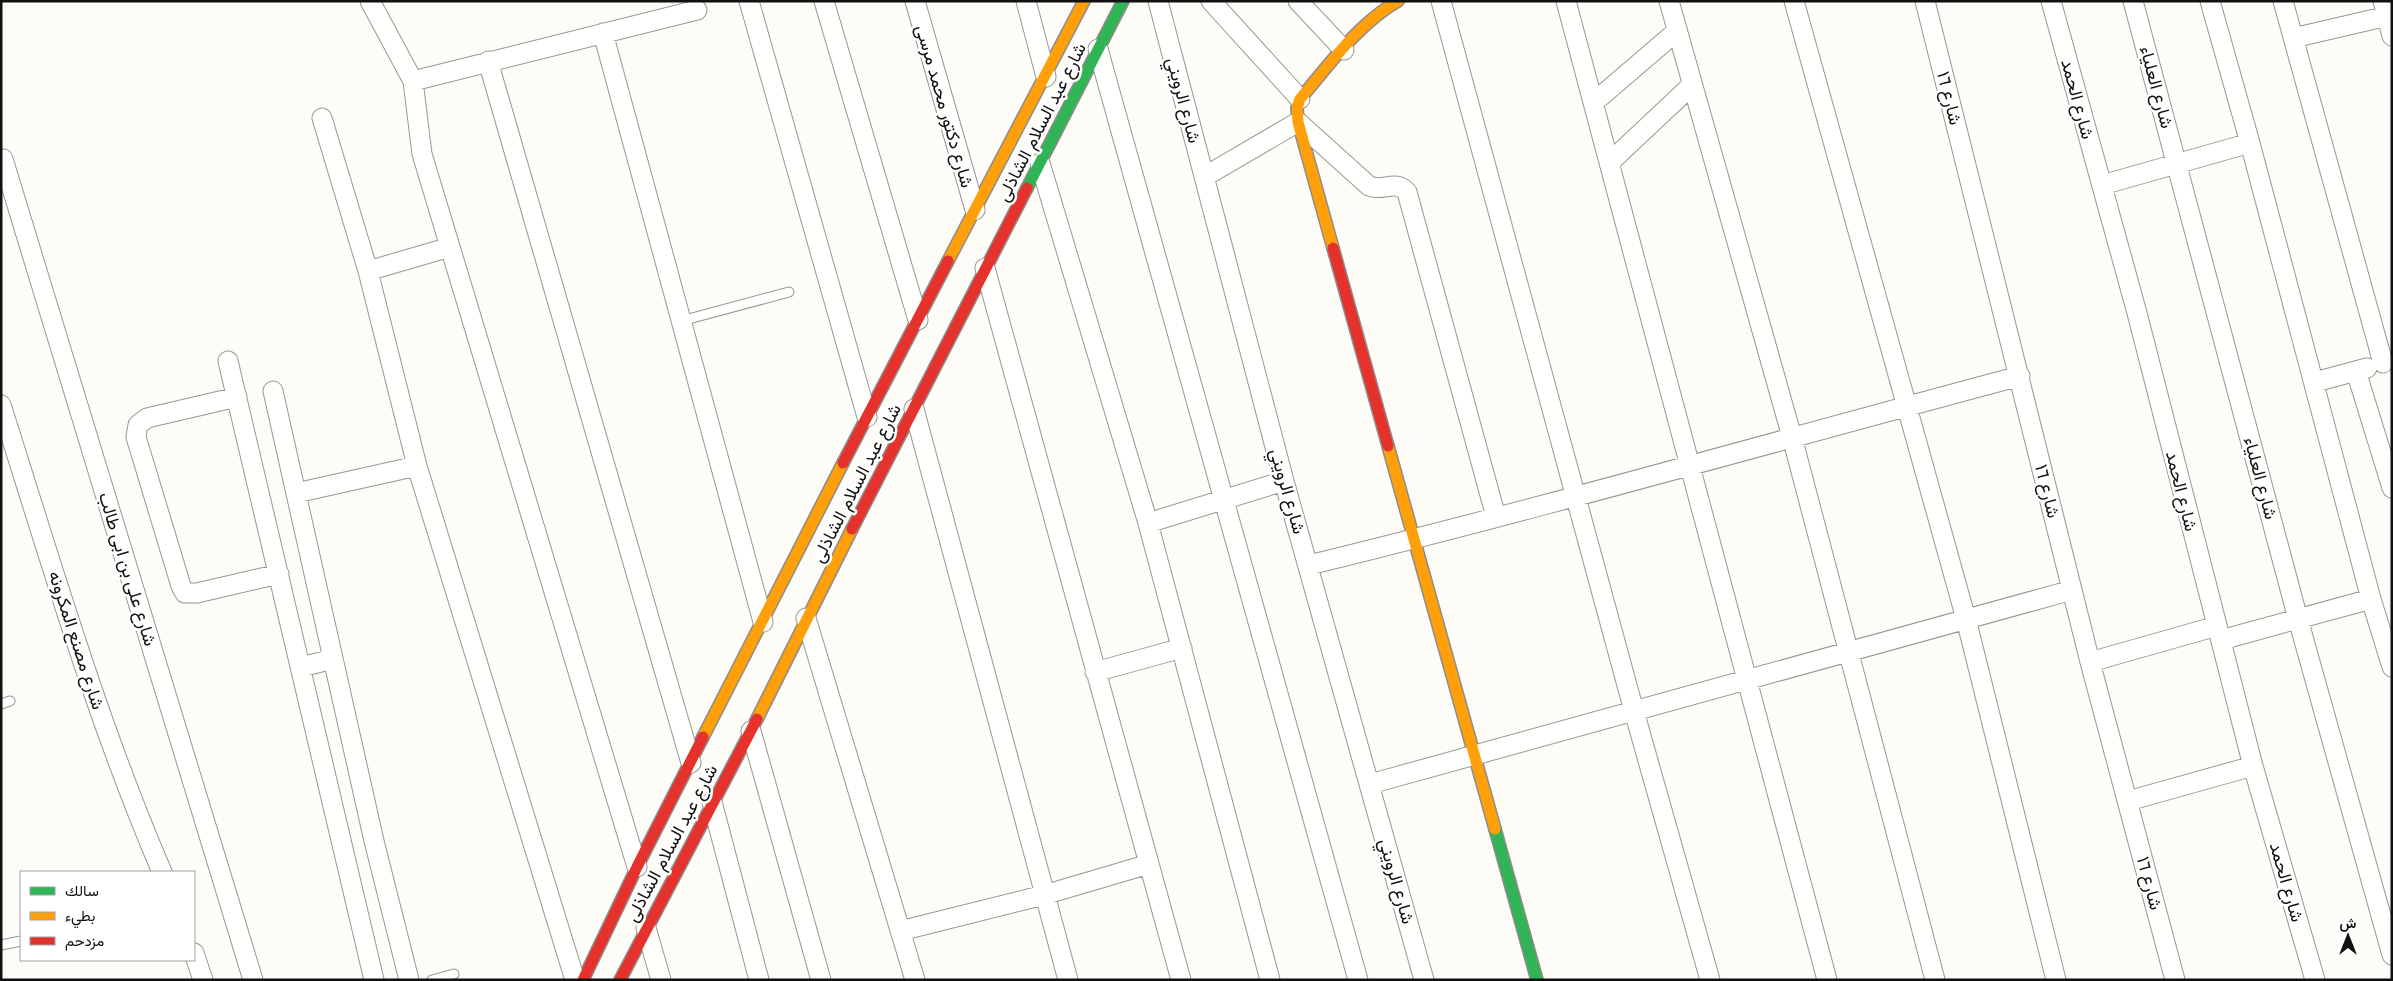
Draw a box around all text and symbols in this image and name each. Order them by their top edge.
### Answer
street label: شارع دكتور محمد مرسى [910,22,979,191]
street label: شارع عبد السلام الشاذلى [991,39,1092,206]
street label: شارع العلياء [2134,43,2179,131]
street label: شارع الرويني [1158,55,1206,146]
street label: شارع الحمد [2055,56,2100,142]
street label: شارع ١٦ [1931,69,1968,127]
street label: شارع عبد السلام الشاذلى [806,400,907,567]
street label: شارع العلياء [2238,434,2283,522]
street label: شارع الرويني [1261,446,1311,538]
street label: شارع الحمد [2160,448,2203,534]
street label: شارع ١٦ [2029,462,2066,520]
street label: شارع على بن ابى طالب [93,489,162,649]
street label: شارع مصنع المكرونه [43,568,110,713]
street label: شارع عبد السلام الشاذلى [620,760,723,926]
street label: شارع الرويني [1370,836,1420,928]
street label: شارع الحمد [2264,839,2309,925]
street label: شارع ١٦ [2131,854,2168,913]
legend [20,871,195,961]
text: سالك [65,881,99,900]
text: بطيء [65,906,95,929]
north arrow [2323,911,2373,961]
text: ش [2340,914,2357,932]
text: مزدحم [65,931,104,951]

